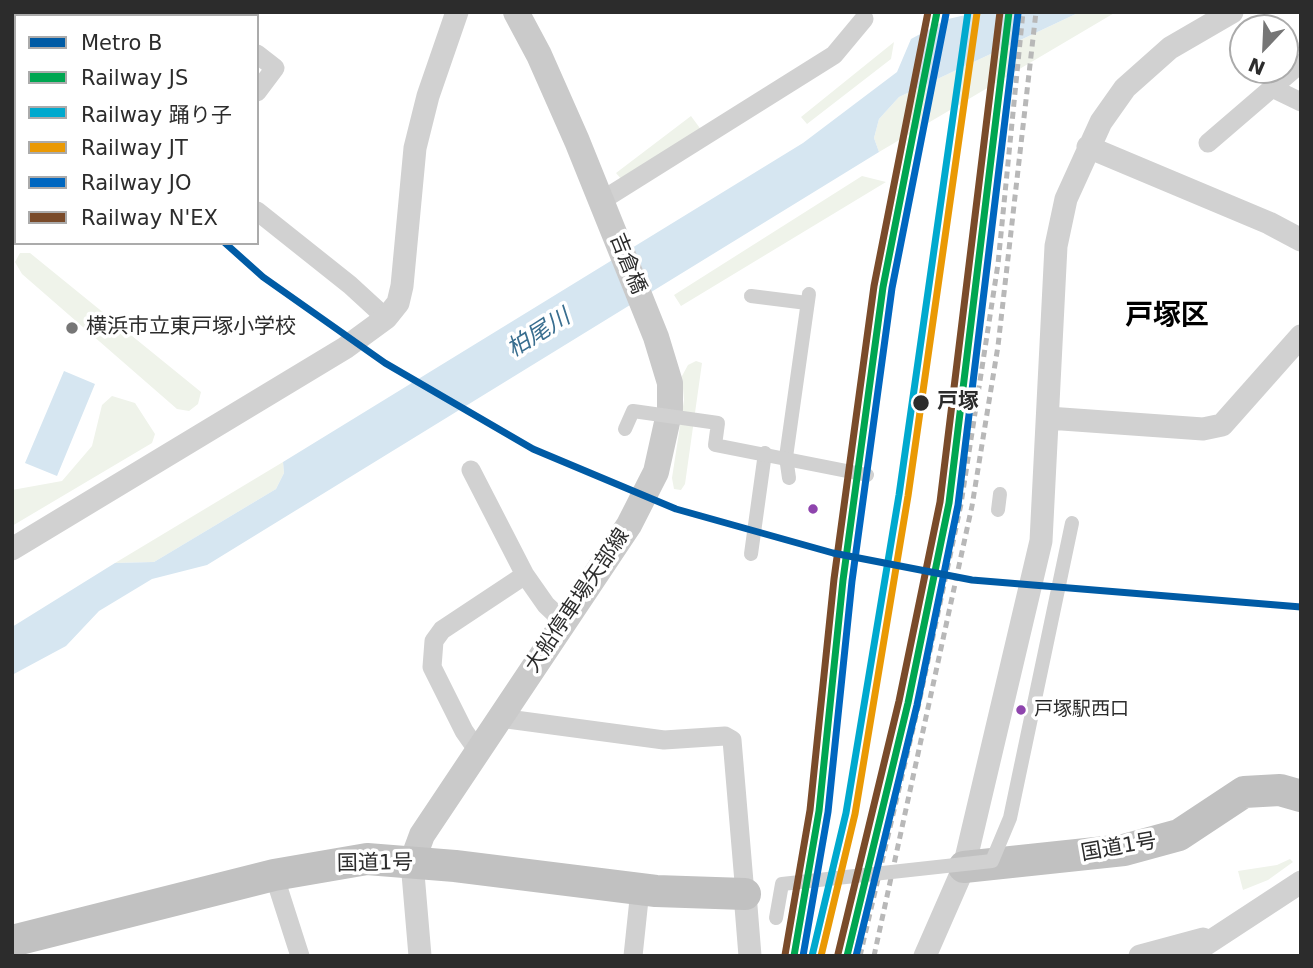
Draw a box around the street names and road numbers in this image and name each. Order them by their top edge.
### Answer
street label: 吉倉橋 [604,230,650,298]
street label: 大船停車場矢部線 [521,524,635,678]
street label: 国道1号 [1079,829,1159,867]
street label: 国道1号 [337,851,413,877]

